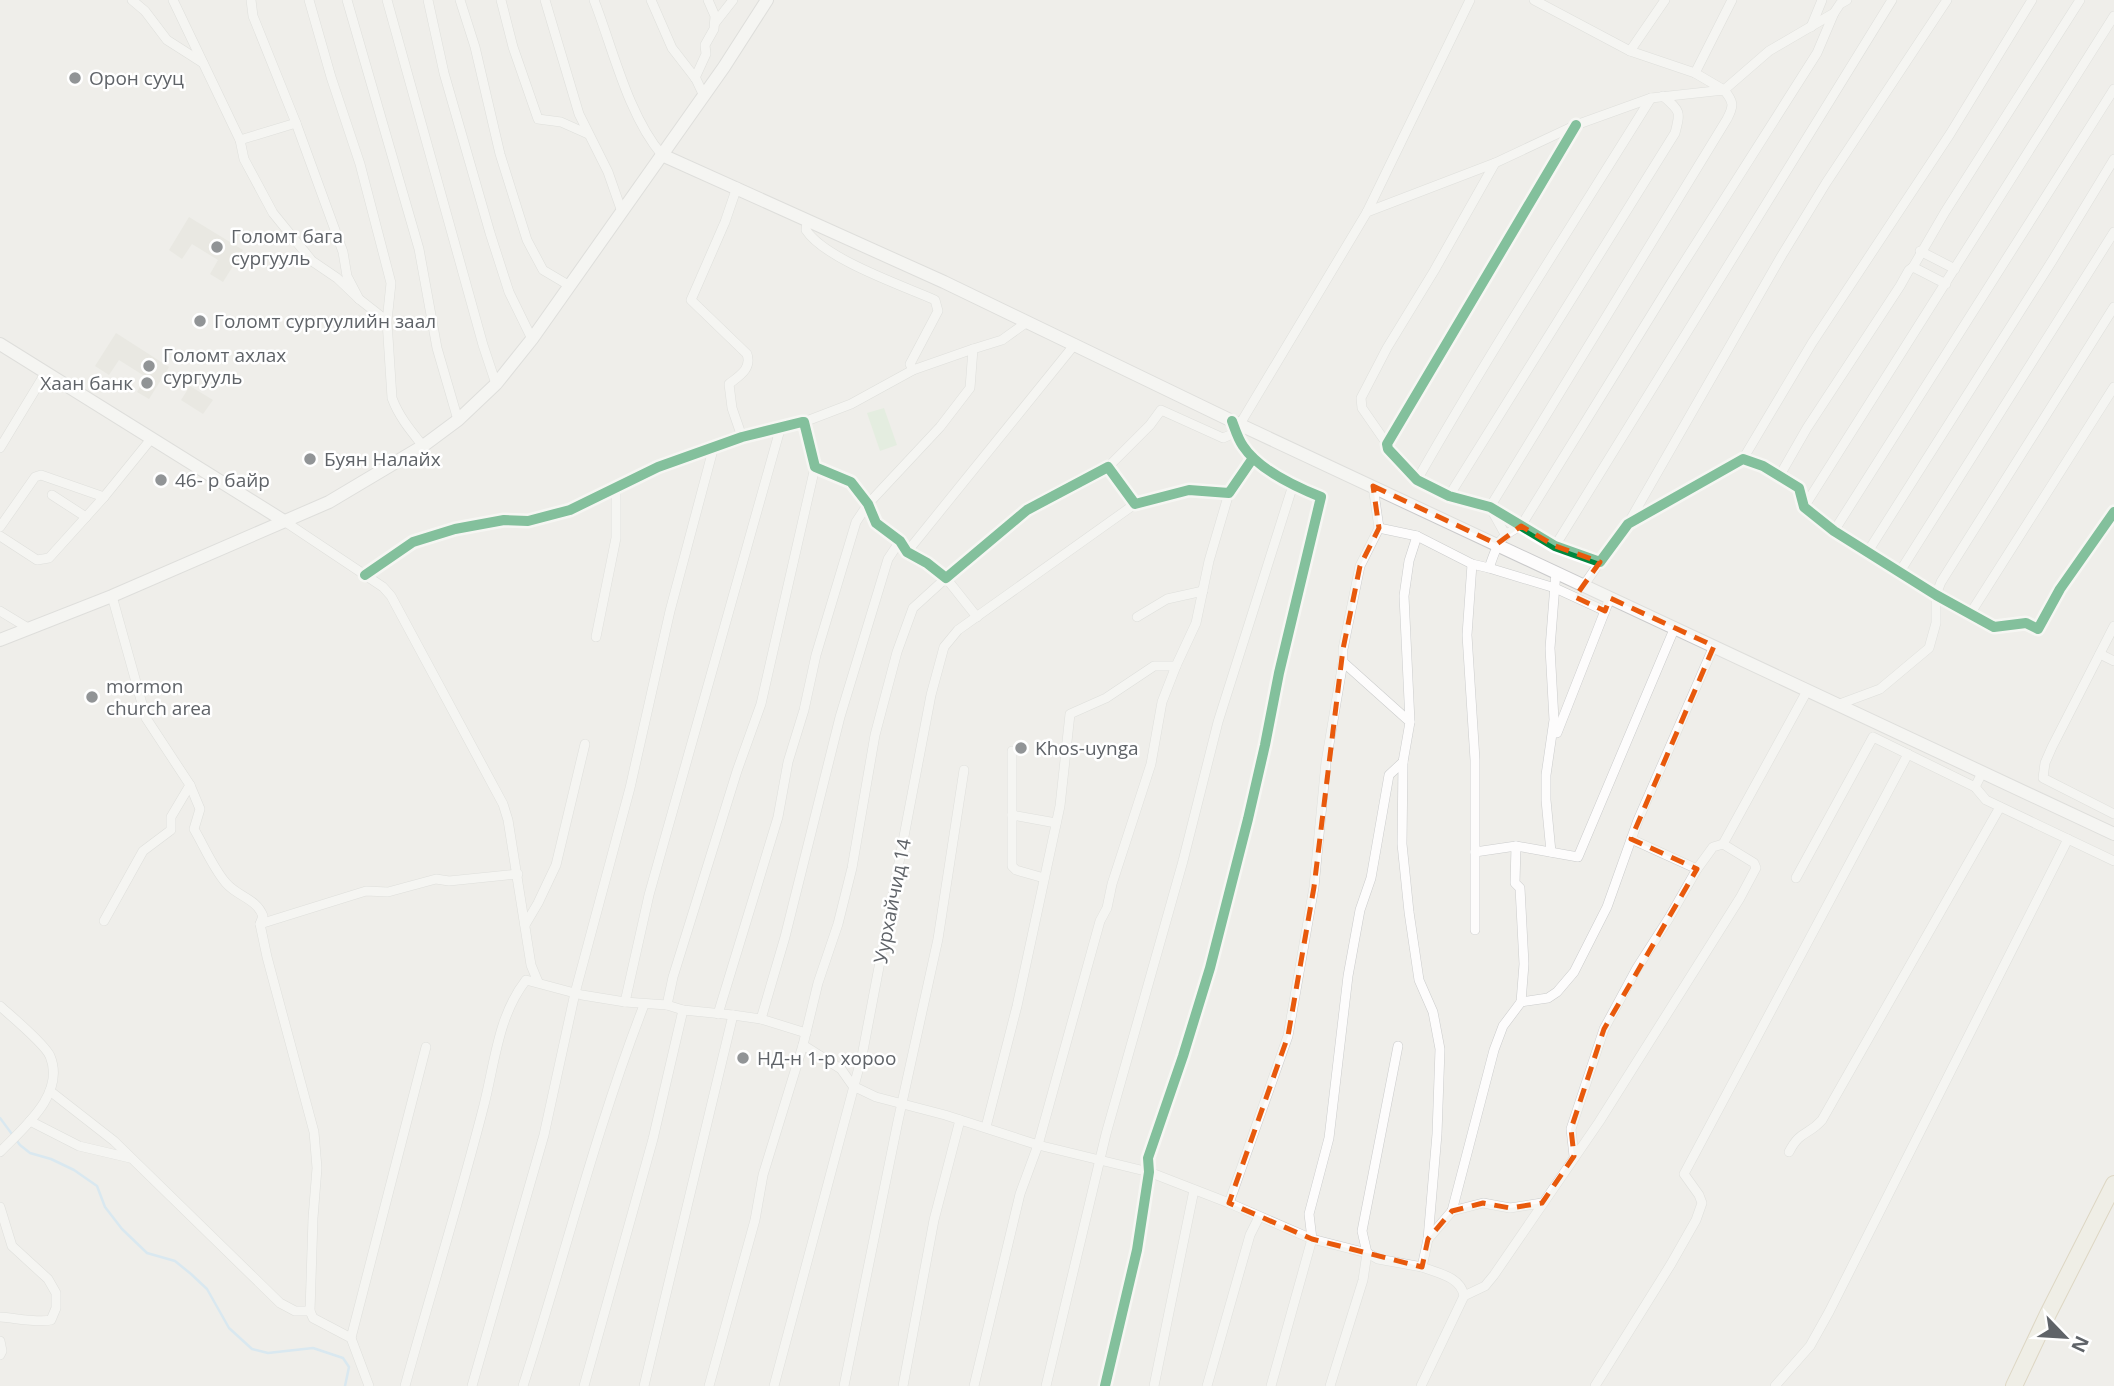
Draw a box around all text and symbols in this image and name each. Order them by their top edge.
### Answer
place label: Орон сууц [89,65,184,91]
marker: Орон сууц [67,70,83,86]
place label: Голомт бага сургууль [231,223,343,271]
marker: Голомт бага сургууль [209,239,225,255]
place label: Голомт сургуулийн заал [214,308,436,334]
marker: Голомт сургуулийн заал [192,313,208,329]
place label: Голомт ахлах сургууль [163,342,286,390]
marker: Голомт ахлах сургууль [141,358,157,374]
place label: Хаан банк [40,370,133,396]
marker: Хаан банк [139,375,155,391]
place label: Буян Налайх [324,446,441,472]
marker: Буян Налайх [302,451,318,467]
place label: 46- р байр [175,467,270,493]
marker: 46- р байр [153,472,169,488]
place label: mormon church area [106,673,211,721]
marker: mormon church area [84,689,100,705]
place label: Khos-uynga [1035,735,1139,761]
marker: Khos-uynga [1013,740,1029,756]
street label: Уурхайчид 14 [867,836,917,966]
place label: НД-н 1-р хороо [757,1045,896,1071]
marker: НД-н 1-р хороо [735,1050,751,1066]
north arrow [2030,1302,2100,1372]
text: N [2065,1332,2095,1357]

